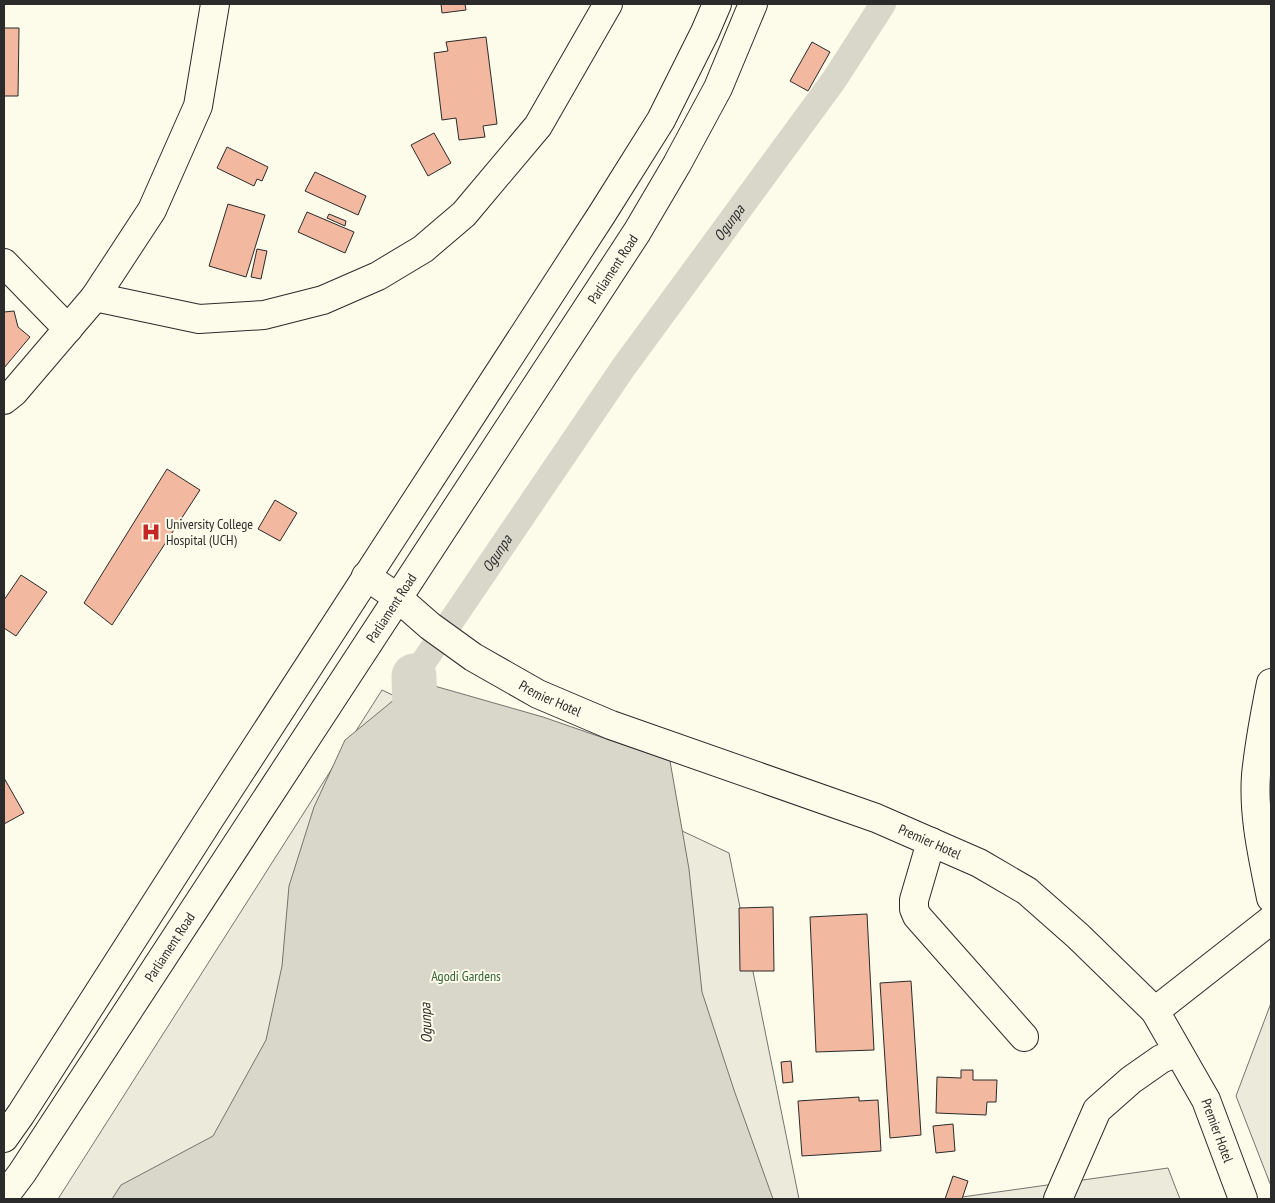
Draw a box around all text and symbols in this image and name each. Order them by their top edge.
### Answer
water label: Ogunpa [709,200,749,245]
street label: Parliament Road [584,231,642,307]
place label: University College Hospital (UCH) [166,515,253,549]
hospital icon: University College Hospital (UCH) [140,521,162,543]
water label: Ogunpa [477,530,516,575]
street label: Parliament Road [362,570,420,646]
street label: Premier Hotel [516,676,585,721]
street label: Premier Hotel [896,820,965,863]
street label: Parliament Road [141,909,199,985]
park label: Agodi Gardens [431,967,501,985]
water label: Ogunpa [415,1002,436,1044]
street label: Premier Hotel [1197,1096,1238,1166]

